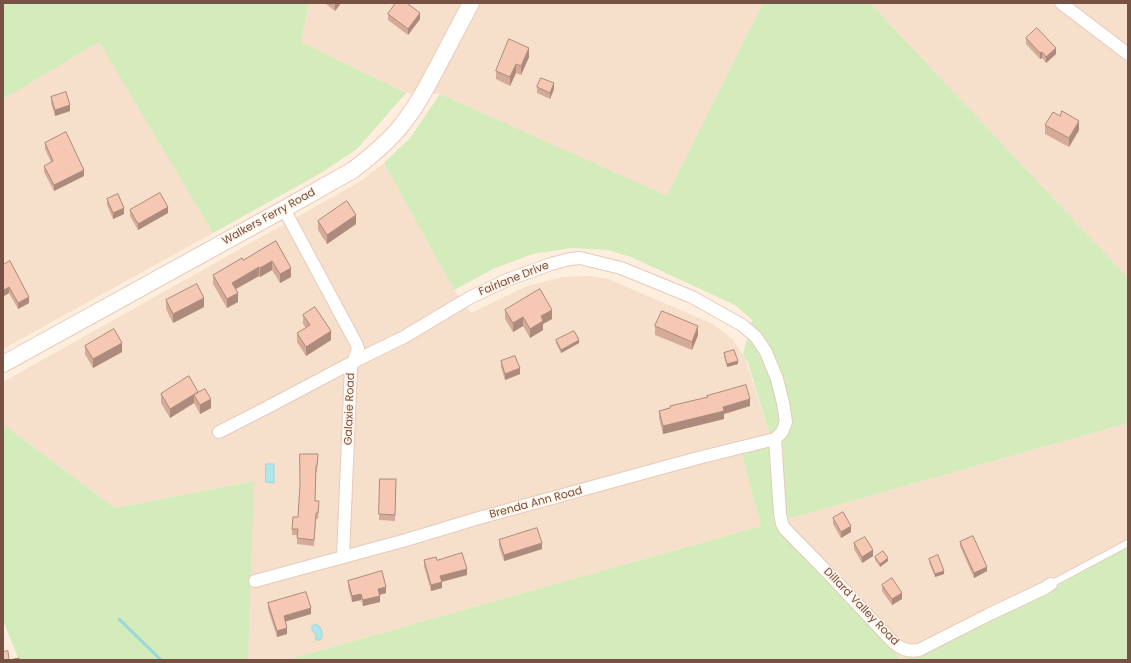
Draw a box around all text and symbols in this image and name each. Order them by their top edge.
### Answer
street label: Walkers Ferry Road [220,186,318,248]
street label: Fairlane Drive [477,259,551,299]
street label: Galaxie Road [342,373,358,445]
street label: Brenda Ann Road [488,484,584,522]
street label: Dillard Valley Road [821,565,901,649]

